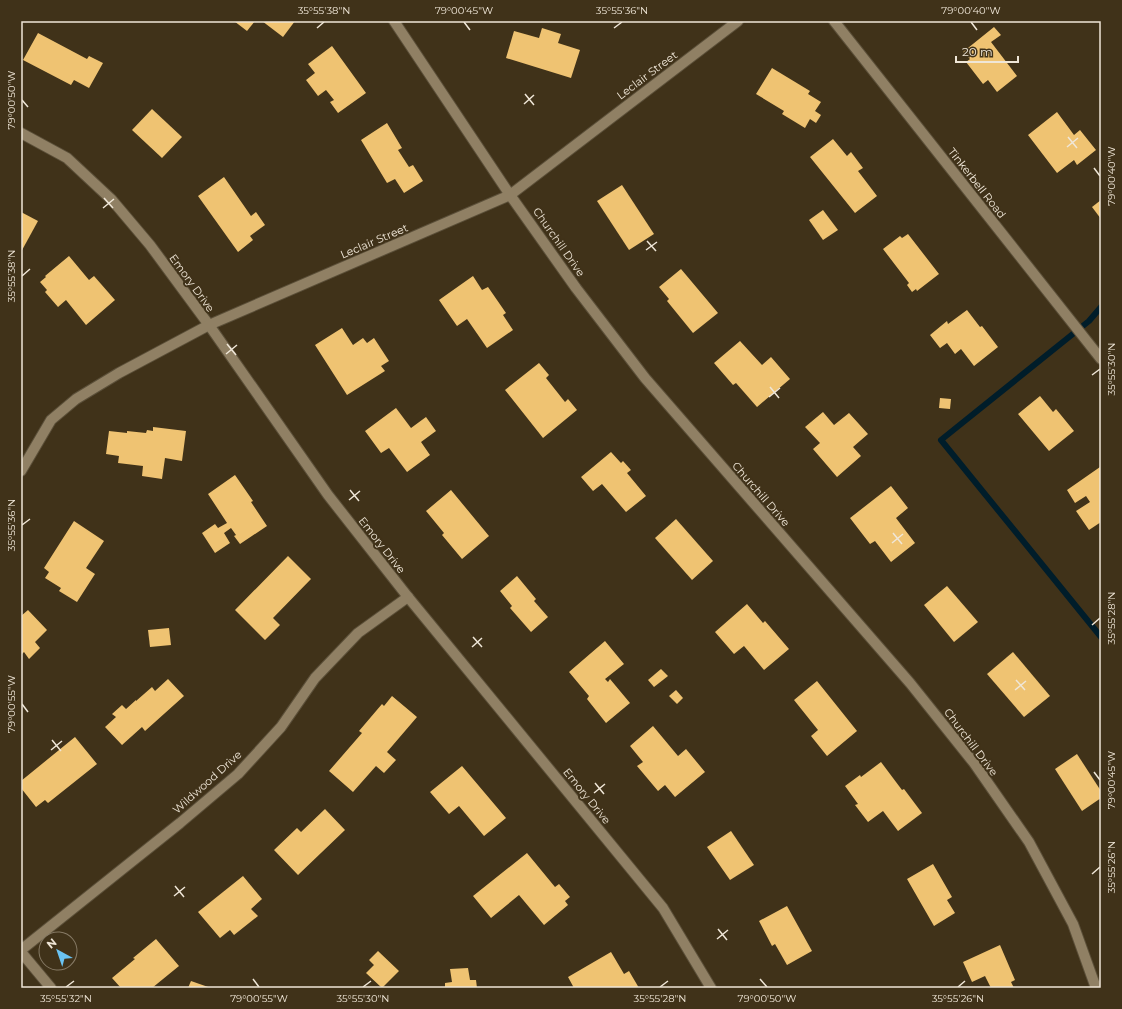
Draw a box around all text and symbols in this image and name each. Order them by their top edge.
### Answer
text: 35°55'38"N [298,4,350,17]
text: 79°00'45"W [435,4,493,17]
text: 35°55'36"N [596,4,648,17]
text: 79°00'40"W [941,4,1001,17]
scale bar [956,38,1018,64]
text: 20 m [962,44,993,59]
street label: Leclair Street [614,47,680,102]
text: 79°00'50"W [5,71,18,129]
street label: Tinkerbell Road [945,145,1009,221]
text: 79°00'40"W [1105,146,1118,206]
street label: Churchill Drive [530,205,588,279]
street label: Leclair Street [338,220,410,262]
text: 35°55'38"N [5,250,18,302]
street label: Emory Drive [166,251,218,315]
text: 35°55'30"N [1105,343,1118,395]
street label: Churchill Drive [729,459,793,529]
text: 35°55'36"N [5,499,18,551]
street label: Emory Drive [356,514,409,576]
text: 35°55'28"N [1105,592,1118,644]
text: 79°00'55"W [5,675,18,733]
street label: Churchill Drive [941,705,1001,779]
street label: Wildwood Drive [170,747,245,817]
text: 79°00'45"W [1105,751,1118,809]
street label: Emory Drive [560,765,614,827]
text: 35°55'26"N [1105,841,1118,893]
north arrow [38,931,78,971]
text: N [44,935,59,952]
text: 35°55'32"N [40,992,92,1005]
text: 79°00'55"W [230,992,288,1005]
text: 35°55'30"N [337,992,389,1005]
text: 35°55'28"N [634,992,686,1005]
text: 79°00'50"W [738,992,796,1005]
text: 35°55'26"N [932,992,984,1005]

